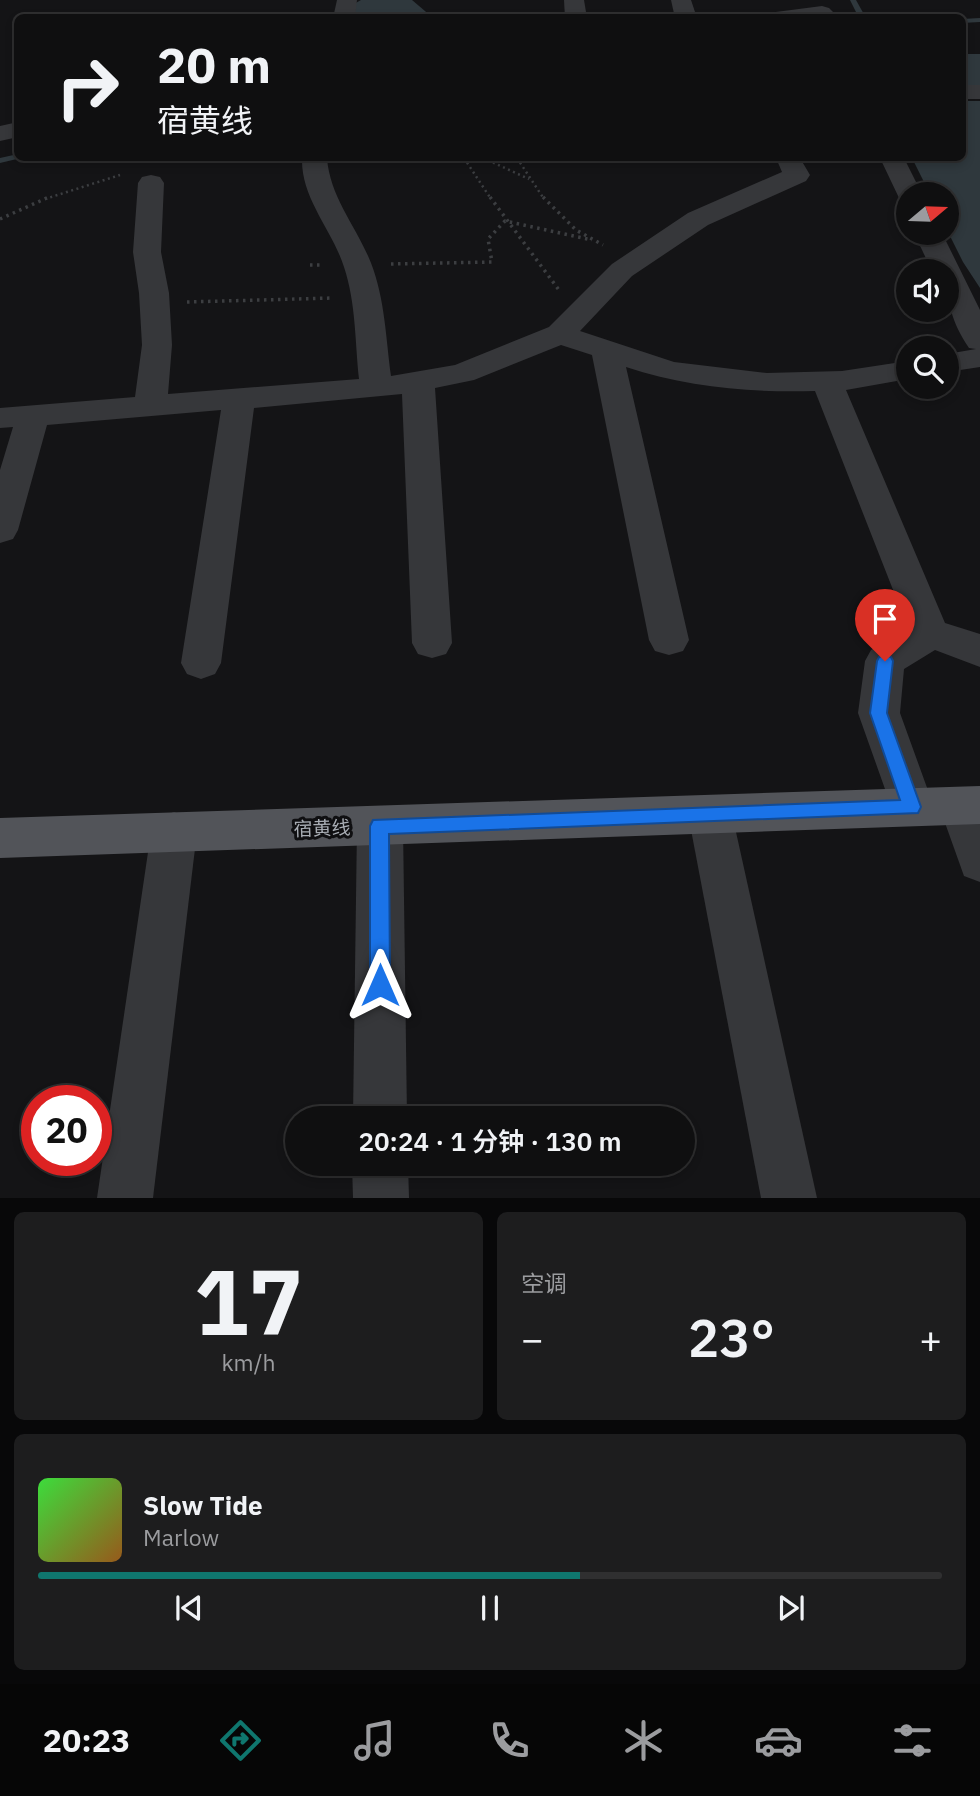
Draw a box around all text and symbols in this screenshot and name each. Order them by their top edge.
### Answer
text: 20 m [157,33,271,96]
icon: right [42,42,133,133]
text: 宿黄线 [157,99,253,141]
north arrow [896,182,959,245]
map controls [896,182,959,399]
button: sound [896,259,959,322]
button: search [896,336,959,399]
pin [855,589,915,661]
icon: arrive [866,600,904,638]
street label: 宿黄线 [293,815,351,841]
position arrow [343,948,417,1022]
speed limit sign: 20 [21,1085,112,1176]
text: 20:24 · 1 分钟 · 130 m [358,1124,622,1158]
text: 17 [194,1242,303,1360]
text: 空调 [521,1268,567,1298]
text: 23° [688,1304,775,1371]
text: − [521,1314,544,1363]
text: + [919,1314,942,1363]
text: km/h [221,1347,276,1377]
text: Slow Tide [143,1488,263,1522]
text: Marlow [143,1522,219,1552]
icon: previous [170,1589,208,1627]
icon: pause [471,1589,509,1627]
icon: next [772,1589,810,1627]
icon: directions [216,1716,265,1765]
icon: music [350,1716,399,1765]
icon: phone [485,1716,534,1765]
icon: climate [619,1716,668,1765]
icon: car [754,1716,803,1765]
icon: filters [888,1716,937,1765]
text: 20:23 [43,1719,130,1761]

